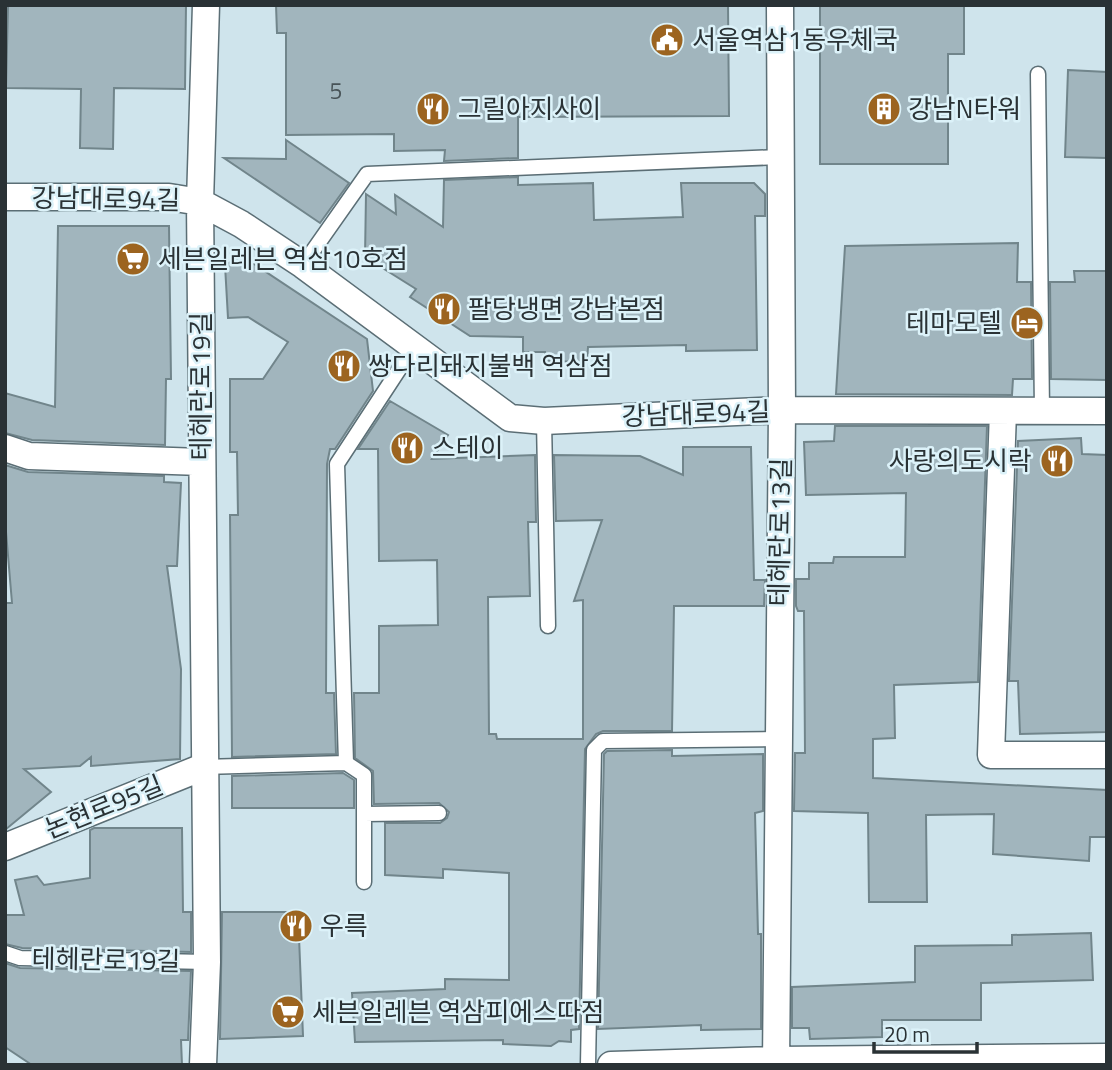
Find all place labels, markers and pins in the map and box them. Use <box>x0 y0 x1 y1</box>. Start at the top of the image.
place label: 서울역삼1동우체국 <box>692 20 898 59</box>
public building icon: 서울역삼1동우체국 <box>648 21 686 59</box>
place label: 그릴아지사이 <box>458 89 602 128</box>
place label: 강남N타워 <box>908 89 1021 128</box>
restaurant icon: 그릴아지사이 <box>414 90 452 128</box>
building icon: 강남N타워 <box>865 90 903 128</box>
place label: 세븐일레븐 역삼10호점 <box>158 239 408 278</box>
supermarket icon: 세븐일레븐 역삼10호점 <box>114 240 152 278</box>
place label: 팔당냉면 강남본점 <box>468 289 665 328</box>
restaurant icon: 팔당냉면 강남본점 <box>425 290 463 328</box>
place label: 테마모텔 <box>906 303 1002 342</box>
hotel icon: 테마모텔 <box>1008 304 1046 342</box>
place label: 쌍다리돼지불백 역삼점 <box>368 346 613 385</box>
restaurant icon: 쌍다리돼지불백 역삼점 <box>325 347 363 385</box>
place label: 스테이 <box>432 428 504 467</box>
restaurant icon: 스테이 <box>388 429 426 467</box>
place label: 사랑의도시락 <box>888 441 1032 480</box>
restaurant icon: 사랑의도시락 <box>1038 442 1076 480</box>
place label: 우륵 <box>320 906 368 945</box>
restaurant icon: 우륵 <box>277 907 315 945</box>
place label: 세븐일레븐 역삼피에스따점 <box>312 992 605 1031</box>
supermarket icon: 세븐일레븐 역삼피에스따점 <box>269 993 307 1031</box>

